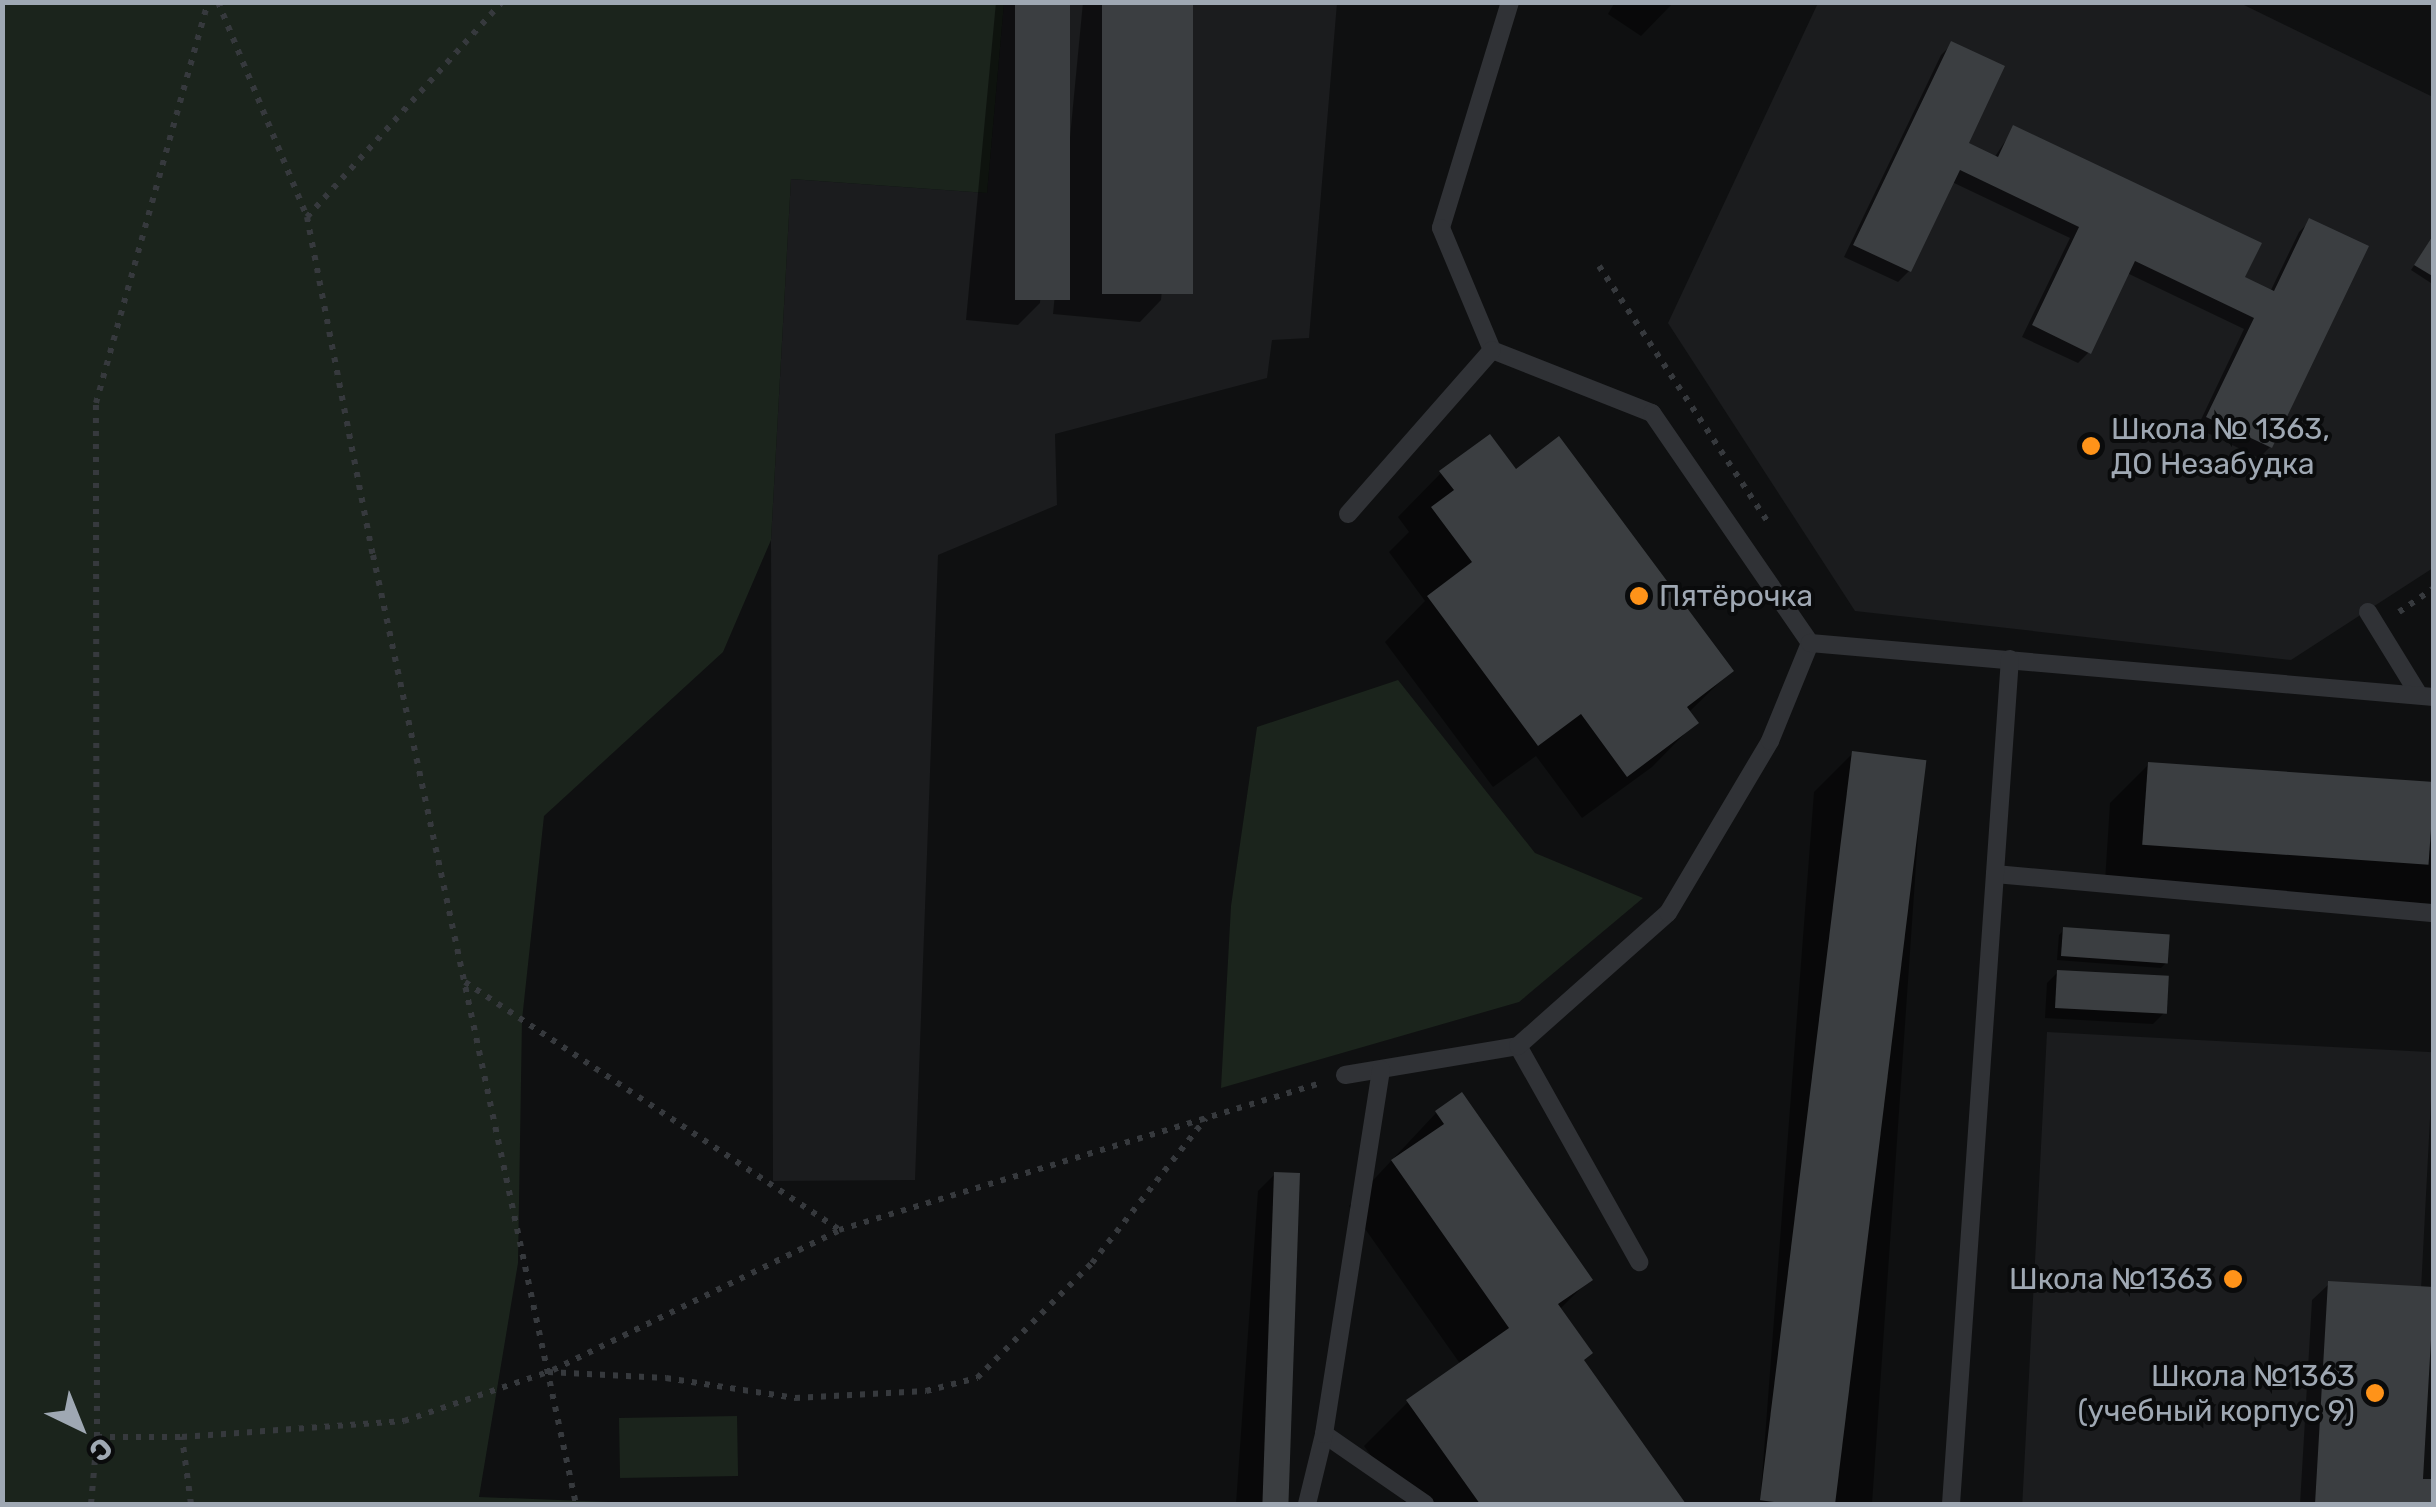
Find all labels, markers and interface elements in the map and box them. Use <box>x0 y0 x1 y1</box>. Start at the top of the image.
place label: Школа № 1363, ДО Незабудка <box>2111 411 2330 482</box>
marker: Школа № 1363, ДО Незабудка <box>2080 435 2102 457</box>
place label: Пятёрочка <box>1659 578 1813 614</box>
marker: Пятёрочка <box>1628 585 1650 607</box>
place label: Школа №1363 <box>2009 1261 2213 1297</box>
marker: Школа №1363 <box>2222 1268 2244 1290</box>
place label: Школа №1363 (учебный корпус 9) <box>2077 1358 2355 1428</box>
north arrow <box>30 1377 130 1477</box>
marker: Школа №1363 (учебный корпус 9) <box>2364 1382 2386 1404</box>
text: С <box>82 1431 119 1468</box>

